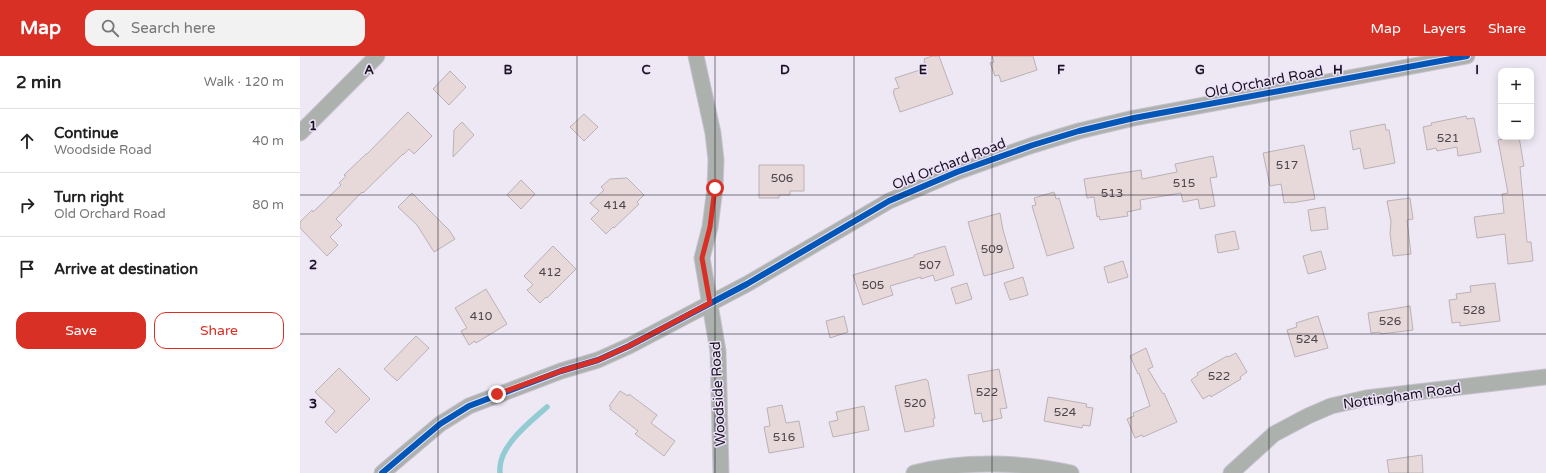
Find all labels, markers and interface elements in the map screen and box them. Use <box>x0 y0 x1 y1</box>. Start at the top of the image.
search box <box>85 10 365 46</box>
text: Map <box>20 17 61 39</box>
icon: search <box>99 17 121 39</box>
text: Search here <box>131 19 215 37</box>
text: Map <box>1371 20 1401 37</box>
text: Layers <box>1423 20 1466 37</box>
text: Share <box>1488 20 1526 37</box>
text: A <box>364 62 374 78</box>
text: B <box>503 62 513 78</box>
text: C <box>641 62 651 78</box>
text: D <box>780 62 790 78</box>
text: E <box>919 62 927 78</box>
text: F <box>1057 62 1065 78</box>
text: G <box>1195 62 1205 78</box>
street label: Old Orchard Road <box>1203 62 1325 102</box>
text: H <box>1333 62 1343 78</box>
text: I <box>1475 62 1479 78</box>
map controls <box>1498 68 1534 140</box>
button: + <box>1498 68 1534 104</box>
text: 2 min <box>16 72 61 93</box>
text: Walk · 120 m <box>204 74 284 90</box>
button: − <box>1498 104 1534 140</box>
text: 1 <box>309 118 317 134</box>
text: Continue <box>54 124 118 142</box>
icon: ahead <box>16 130 38 152</box>
house number: 521 <box>1437 131 1459 145</box>
text: 40 m <box>252 133 284 149</box>
street label: Old Orchard Road <box>890 135 1008 193</box>
text: Woodside Road <box>54 142 152 158</box>
house number: 517 <box>1276 158 1298 172</box>
house number: 506 <box>771 171 793 185</box>
house number: 515 <box>1173 176 1195 190</box>
route start <box>706 179 724 197</box>
house number: 513 <box>1101 186 1123 200</box>
text: Turn right <box>54 188 124 206</box>
icon: right <box>16 194 38 216</box>
text: 80 m <box>252 197 284 213</box>
house number: 414 <box>604 198 627 212</box>
text: Old Orchard Road <box>54 206 166 222</box>
house number: 509 <box>981 242 1003 256</box>
text: 2 <box>309 257 317 273</box>
icon: arrive <box>16 258 38 280</box>
house number: 507 <box>919 258 941 272</box>
text: Arrive at destination <box>54 260 198 278</box>
house number: 412 <box>539 265 561 279</box>
house number: 505 <box>862 278 884 292</box>
house number: 528 <box>1463 303 1485 317</box>
house number: 410 <box>470 309 493 323</box>
button: Save <box>16 312 146 349</box>
button: Share <box>154 312 284 349</box>
house number: 526 <box>1379 314 1401 328</box>
house number: 524 <box>1296 332 1319 346</box>
street label: Woodside Road <box>707 341 729 447</box>
house number: 522 <box>1208 369 1230 383</box>
street label: Nottingham Road <box>1342 379 1462 413</box>
route end <box>488 385 506 403</box>
house number: 522 <box>976 385 998 399</box>
text: 3 <box>309 396 317 412</box>
house number: 520 <box>904 396 927 410</box>
house number: 524 <box>1054 405 1077 419</box>
house number: 516 <box>773 430 795 444</box>

